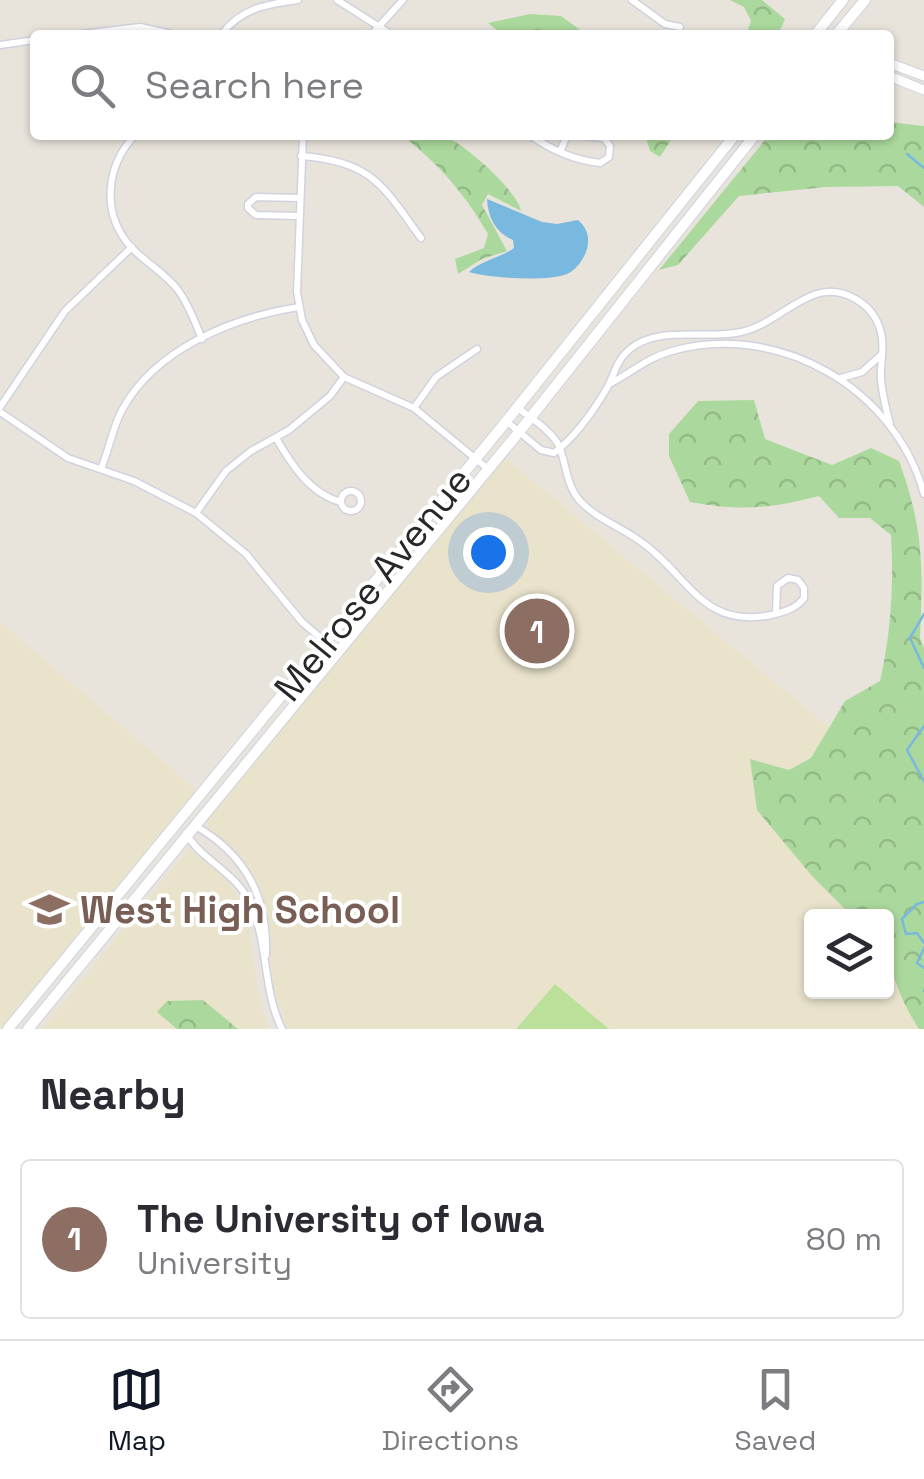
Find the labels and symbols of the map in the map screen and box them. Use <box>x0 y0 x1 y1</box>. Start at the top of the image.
street label: Melrose Avenue <box>264 457 482 711</box>
your location <box>463 527 514 578</box>
pin: 1 <box>504 594 570 668</box>
place label: West High School <box>80 886 400 934</box>
school or university icon: West High School <box>29 889 71 931</box>

